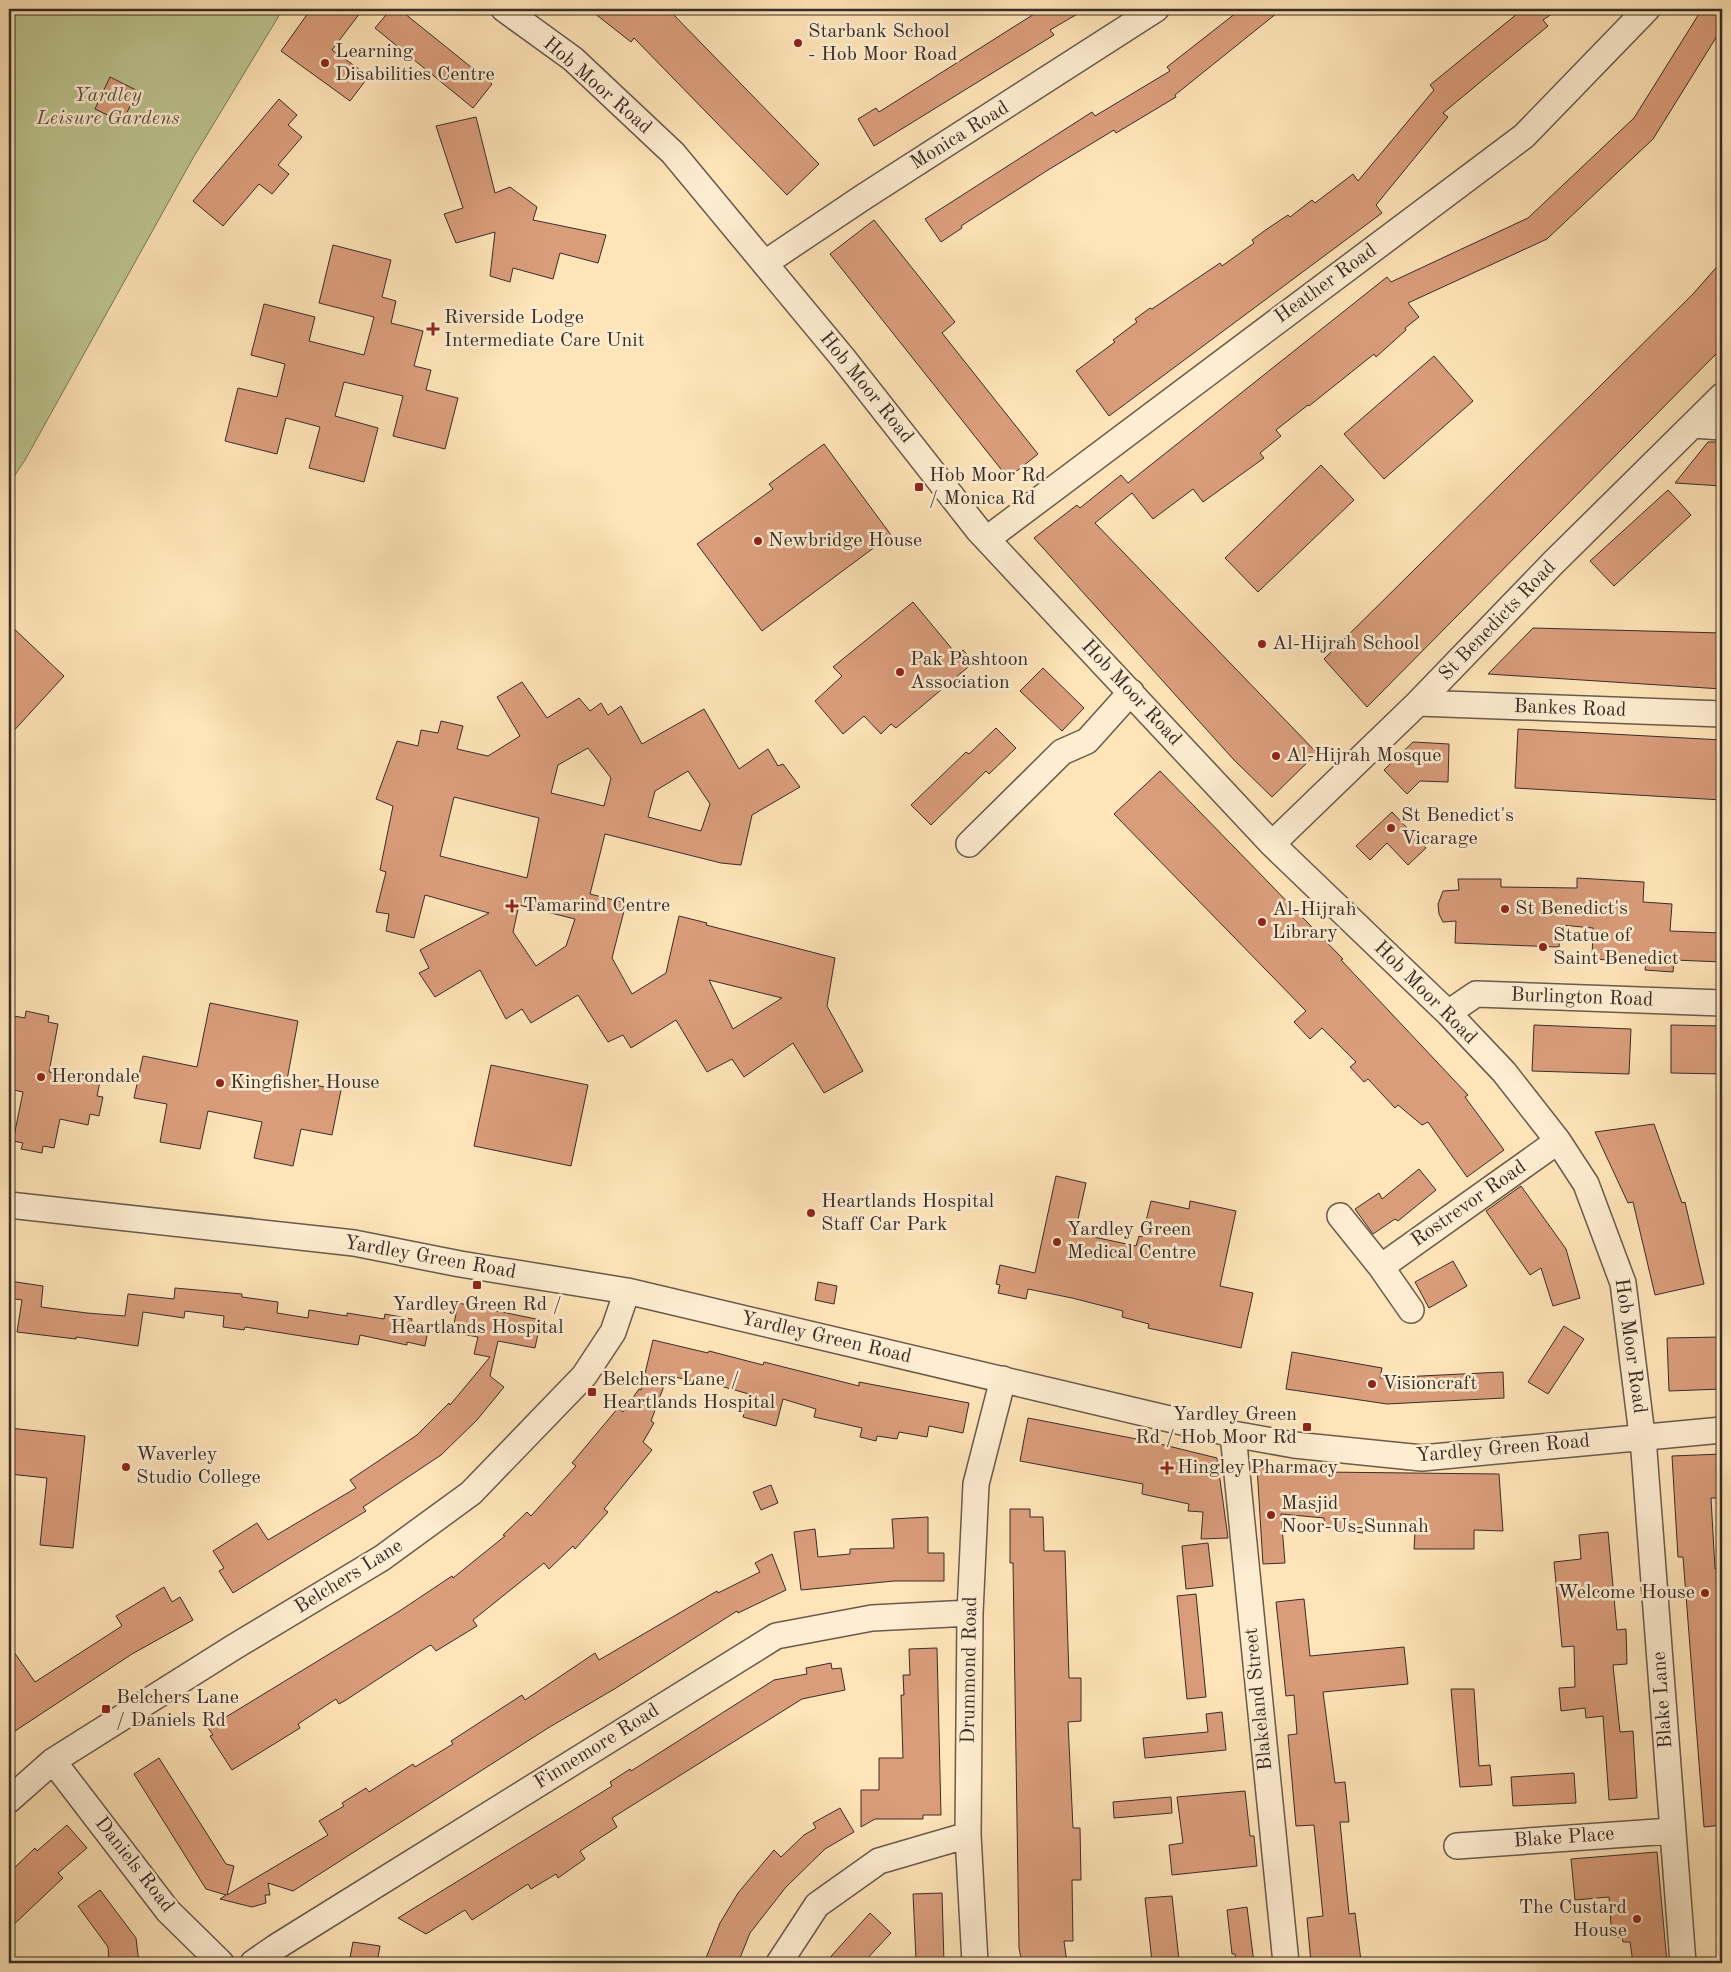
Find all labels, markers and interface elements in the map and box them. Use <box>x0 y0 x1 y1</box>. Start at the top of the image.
place label: Starbank School - Hob Moor Road <box>808 22 957 65</box>
street label: Hob Moor Road <box>539 34 655 138</box>
marker: Starbank School - Hob Moor Road <box>792 37 804 49</box>
place label: Learning Disabilities Centre <box>335 42 495 85</box>
marker: Learning Disabilities Centre <box>319 57 331 69</box>
park label: Yardley Leisure Gardens <box>35 86 180 129</box>
street label: Monica Road <box>907 98 1013 174</box>
street label: Heather Road <box>1271 241 1381 327</box>
place label: Riverside Lodge Intermediate Care Unit <box>444 308 645 351</box>
marker: Riverside Lodge Intermediate Care Unit <box>426 322 440 336</box>
street label: Hob Moor Road <box>815 329 917 447</box>
place label: Hob Moor Rd / Monica Rd <box>929 466 1046 509</box>
marker: Hob Moor Rd / Monica Rd <box>913 481 925 493</box>
place label: Newbridge House <box>768 531 922 551</box>
marker: Newbridge House <box>752 535 764 547</box>
street label: St Benedicts Road <box>1436 557 1560 685</box>
place label: Al-Hijrah School <box>1272 634 1419 654</box>
street label: Hob Moor Road <box>1077 636 1185 750</box>
marker: Al-Hijrah School <box>1256 638 1268 650</box>
place label: Pak Pashtoon Association <box>910 650 1029 693</box>
marker: Pak Pashtoon Association <box>894 666 906 678</box>
street label: Bankes Road <box>1513 697 1627 721</box>
place label: Al-Hijrah Mosque <box>1286 746 1441 766</box>
marker: Al-Hijrah Mosque <box>1270 750 1282 762</box>
place label: St Benedict's Vicarage <box>1401 806 1514 849</box>
marker: St Benedict's Vicarage <box>1385 822 1397 834</box>
place label: Tamarind Centre <box>523 896 670 916</box>
marker: Tamarind Centre <box>505 899 519 913</box>
place label: St Benedict's <box>1515 899 1628 919</box>
place label: Al-Hijrah Library <box>1272 900 1357 943</box>
marker: St Benedict's <box>1499 903 1511 915</box>
marker: Al-Hijrah Library <box>1256 916 1268 928</box>
place label: Statue of Saint Benedict <box>1553 926 1679 969</box>
street label: Hob Moor Road <box>1370 938 1480 1048</box>
marker: Statue of Saint Benedict <box>1537 941 1549 953</box>
street label: Burlington Road <box>1510 986 1654 1010</box>
place label: Herondale <box>51 1067 140 1087</box>
marker: Herondale <box>35 1071 47 1083</box>
place label: Kingfisher House <box>230 1073 380 1093</box>
marker: Kingfisher House <box>214 1077 226 1089</box>
street label: Rostrevor Road <box>1408 1157 1530 1251</box>
place label: Heartlands Hospital Staff Car Park <box>821 1192 994 1235</box>
marker: Heartlands Hospital Staff Car Park <box>805 1207 817 1219</box>
place label: Yardley Green Medical Centre <box>1067 1220 1196 1263</box>
street label: Yardley Green Road <box>342 1233 518 1283</box>
marker: Yardley Green Medical Centre <box>1051 1236 1063 1248</box>
street label: Hob Moor Road <box>1611 1277 1649 1415</box>
marker: Yardley Green Rd / Heartlands Hospital <box>471 1279 483 1291</box>
place label: Yardley Green Rd / Heartlands Hospital <box>390 1295 564 1338</box>
street label: Yardley Green Road <box>739 1309 913 1367</box>
place label: Belchers Lane / Heartlands Hospital <box>602 1370 775 1413</box>
place label: Visioncraft <box>1382 1374 1477 1394</box>
marker: Visioncraft <box>1366 1378 1378 1390</box>
marker: Belchers Lane / Heartlands Hospital <box>586 1386 598 1398</box>
place label: Yardley Green Rd / Hob Moor Rd <box>1135 1405 1297 1448</box>
marker: Yardley Green Rd / Hob Moor Rd <box>1301 1421 1313 1433</box>
street label: Yardley Green Road <box>1415 1431 1591 1467</box>
place label: Waverley Studio College <box>136 1445 261 1488</box>
place label: Hingley Pharmacy <box>1177 1458 1339 1478</box>
marker: Waverley Studio College <box>120 1461 132 1473</box>
marker: Hingley Pharmacy <box>1161 1462 1173 1474</box>
place label: Masjid Noor-Us-Sunnah <box>1281 1494 1429 1537</box>
marker: Masjid Noor-Us-Sunnah <box>1265 1509 1277 1521</box>
street label: Belchers Lane <box>292 1536 406 1618</box>
place label: Welcome House <box>1557 1583 1695 1603</box>
marker: Welcome House <box>1699 1587 1711 1599</box>
street label: Drummond Road <box>959 1596 981 1744</box>
street label: Blakeland Street <box>1242 1626 1276 1772</box>
street label: Blake Lane <box>1650 1651 1676 1749</box>
place label: Belchers Lane / Daniels Rd <box>116 1688 239 1731</box>
street label: Finnemore Road <box>531 1701 663 1793</box>
marker: Belchers Lane / Daniels Rd <box>100 1703 112 1715</box>
street label: Daniels Road <box>91 1813 177 1917</box>
street label: Blake Place <box>1513 1824 1615 1852</box>
place label: The Custard House <box>1519 1898 1627 1941</box>
marker: The Custard House <box>1631 1913 1643 1925</box>

